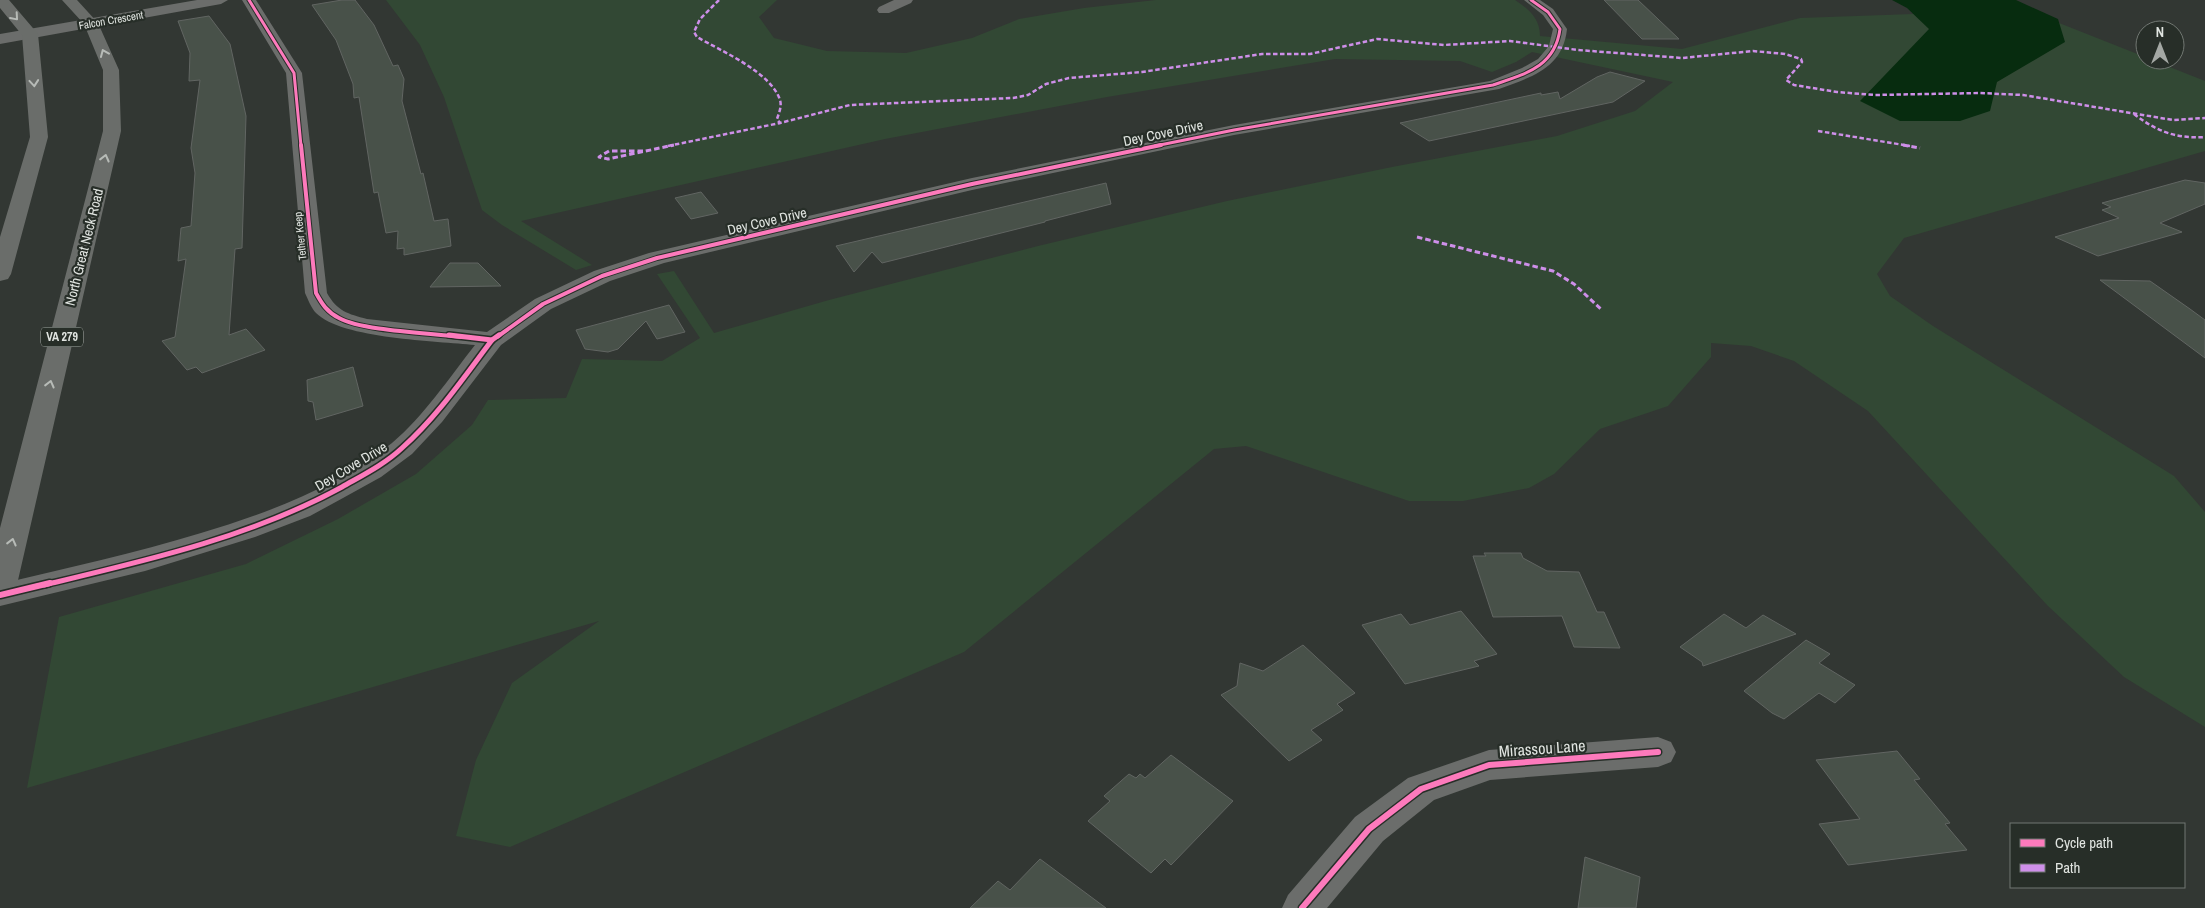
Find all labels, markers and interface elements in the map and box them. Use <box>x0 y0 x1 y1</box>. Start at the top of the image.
street label: Falcon Crescent <box>78 7 145 33</box>
one-way arrow <box>10 11 18 20</box>
north arrow <box>2135 20 2185 70</box>
text: N <box>2156 23 2164 41</box>
one-way arrow <box>99 49 110 58</box>
one-way arrow <box>28 79 39 87</box>
street label: Dey Cove Drive <box>1121 116 1205 150</box>
one-way arrow <box>99 154 110 163</box>
street label: North Great Neck Road <box>61 187 107 307</box>
street label: Dey Cove Drive <box>725 203 809 239</box>
street label: Tether Keep <box>290 211 310 261</box>
road number: VA 279 <box>41 328 83 347</box>
one-way arrow <box>44 380 55 389</box>
street label: Dey Cove Drive <box>312 437 390 495</box>
one-way arrow <box>6 539 16 547</box>
street label: Mirassou Lane <box>1498 734 1586 762</box>
legend <box>2010 823 2185 888</box>
text: Cycle path <box>2055 832 2113 853</box>
text: Path <box>2055 857 2080 878</box>

